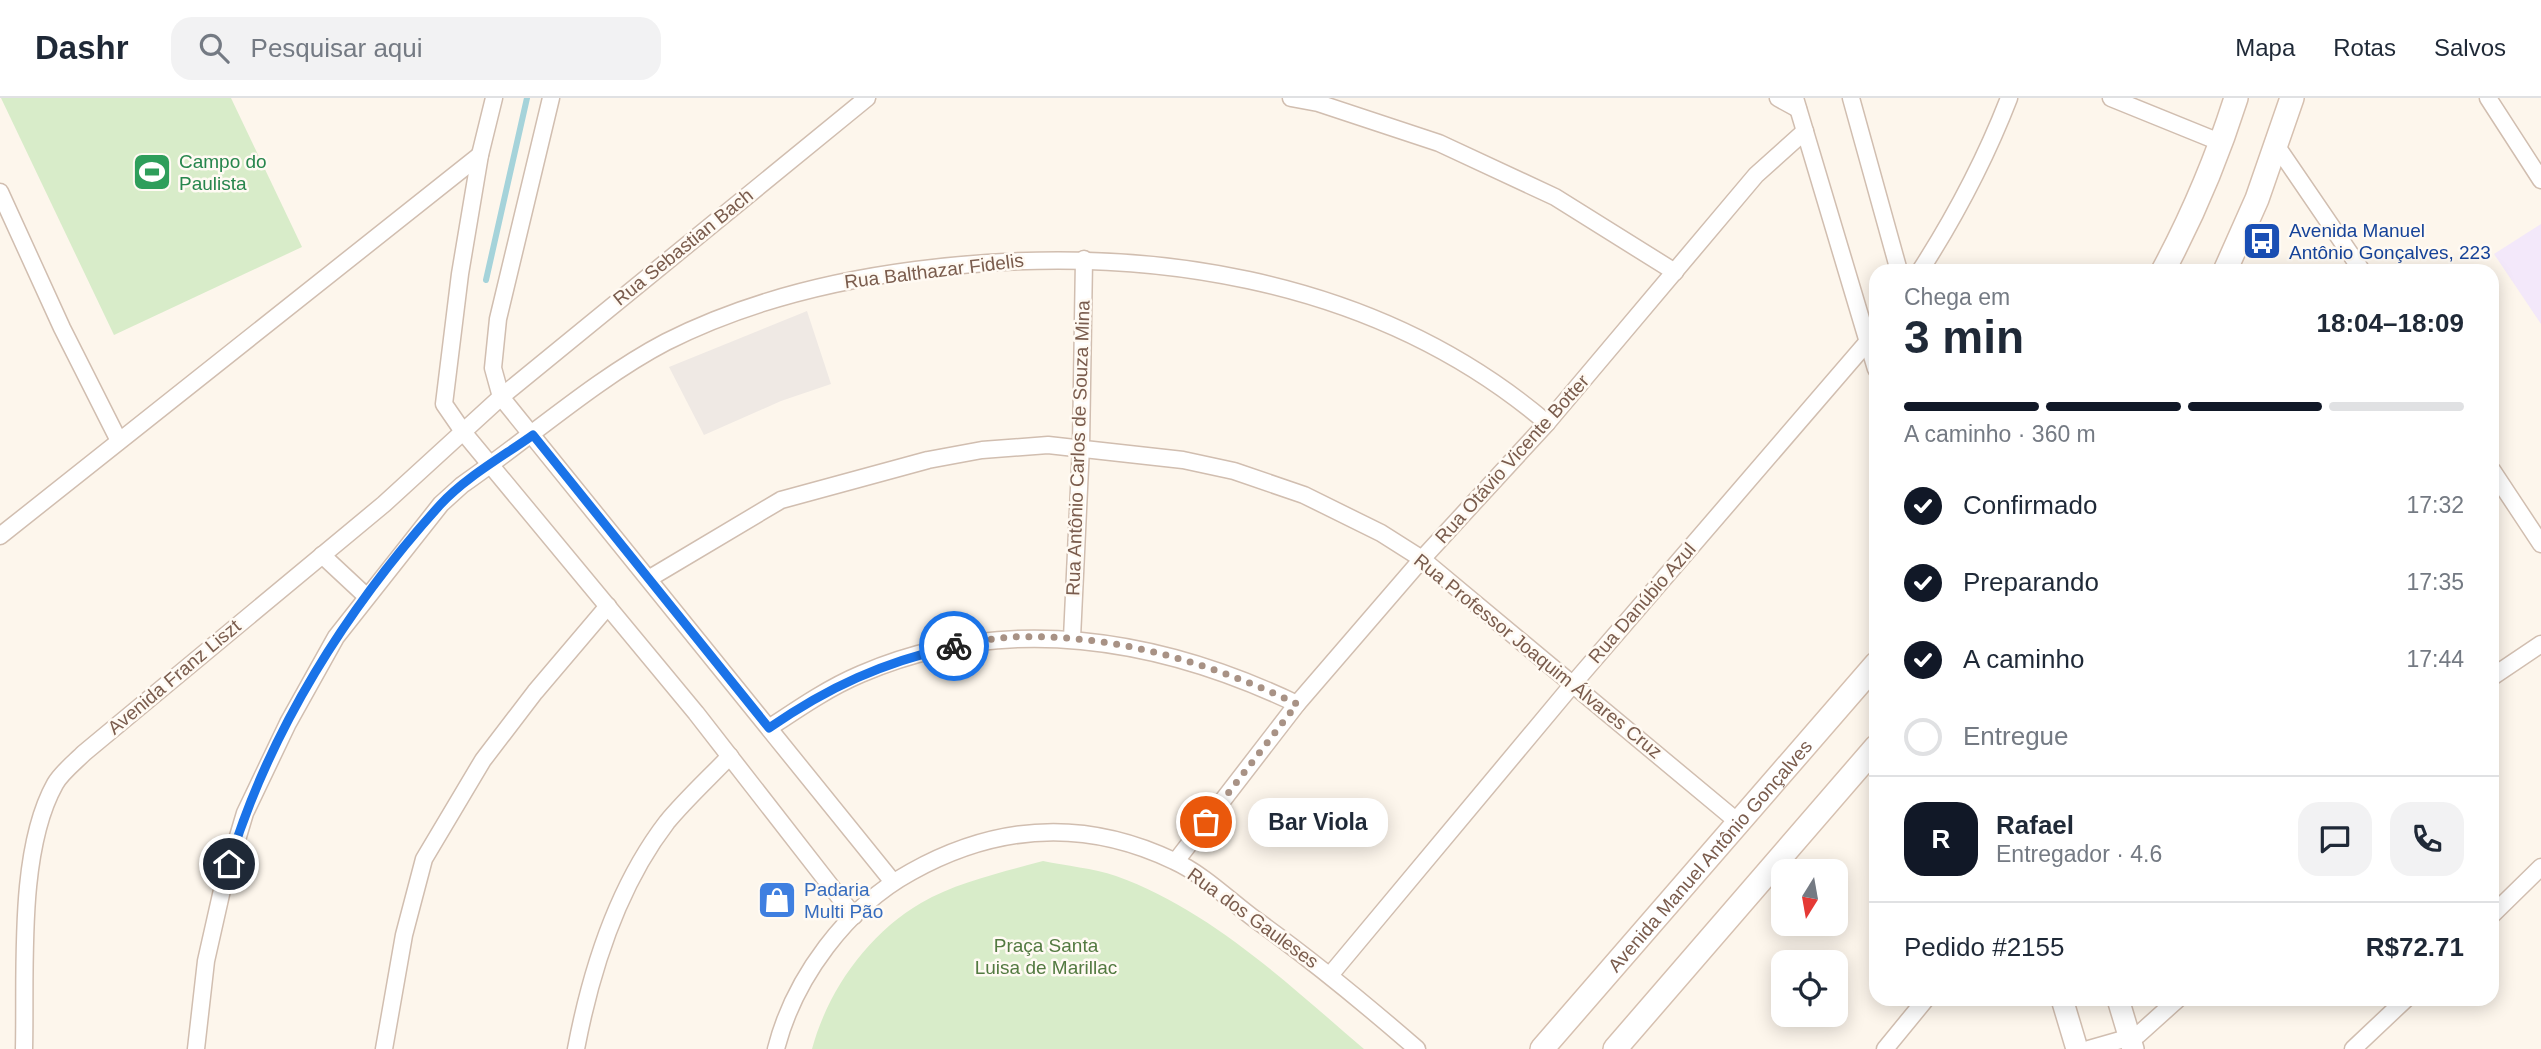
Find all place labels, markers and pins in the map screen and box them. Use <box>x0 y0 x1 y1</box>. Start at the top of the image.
sports icon: Campo do Paulista <box>131 151 173 193</box>
place label: Campo do Paulista <box>179 151 267 194</box>
bus stop icon: Avenida Manuel Antônio Gonçalves, 223 <box>2241 220 2283 262</box>
place label: Avenida Manuel Antônio Gonçalves, 223 <box>2289 220 2491 263</box>
pin <box>1176 792 1236 852</box>
callout: Bar Viola <box>1248 798 1388 846</box>
pin <box>199 834 259 894</box>
shop icon: Padaria Multi Pão <box>756 879 798 921</box>
place label: Padaria Multi Pão <box>804 879 883 922</box>

